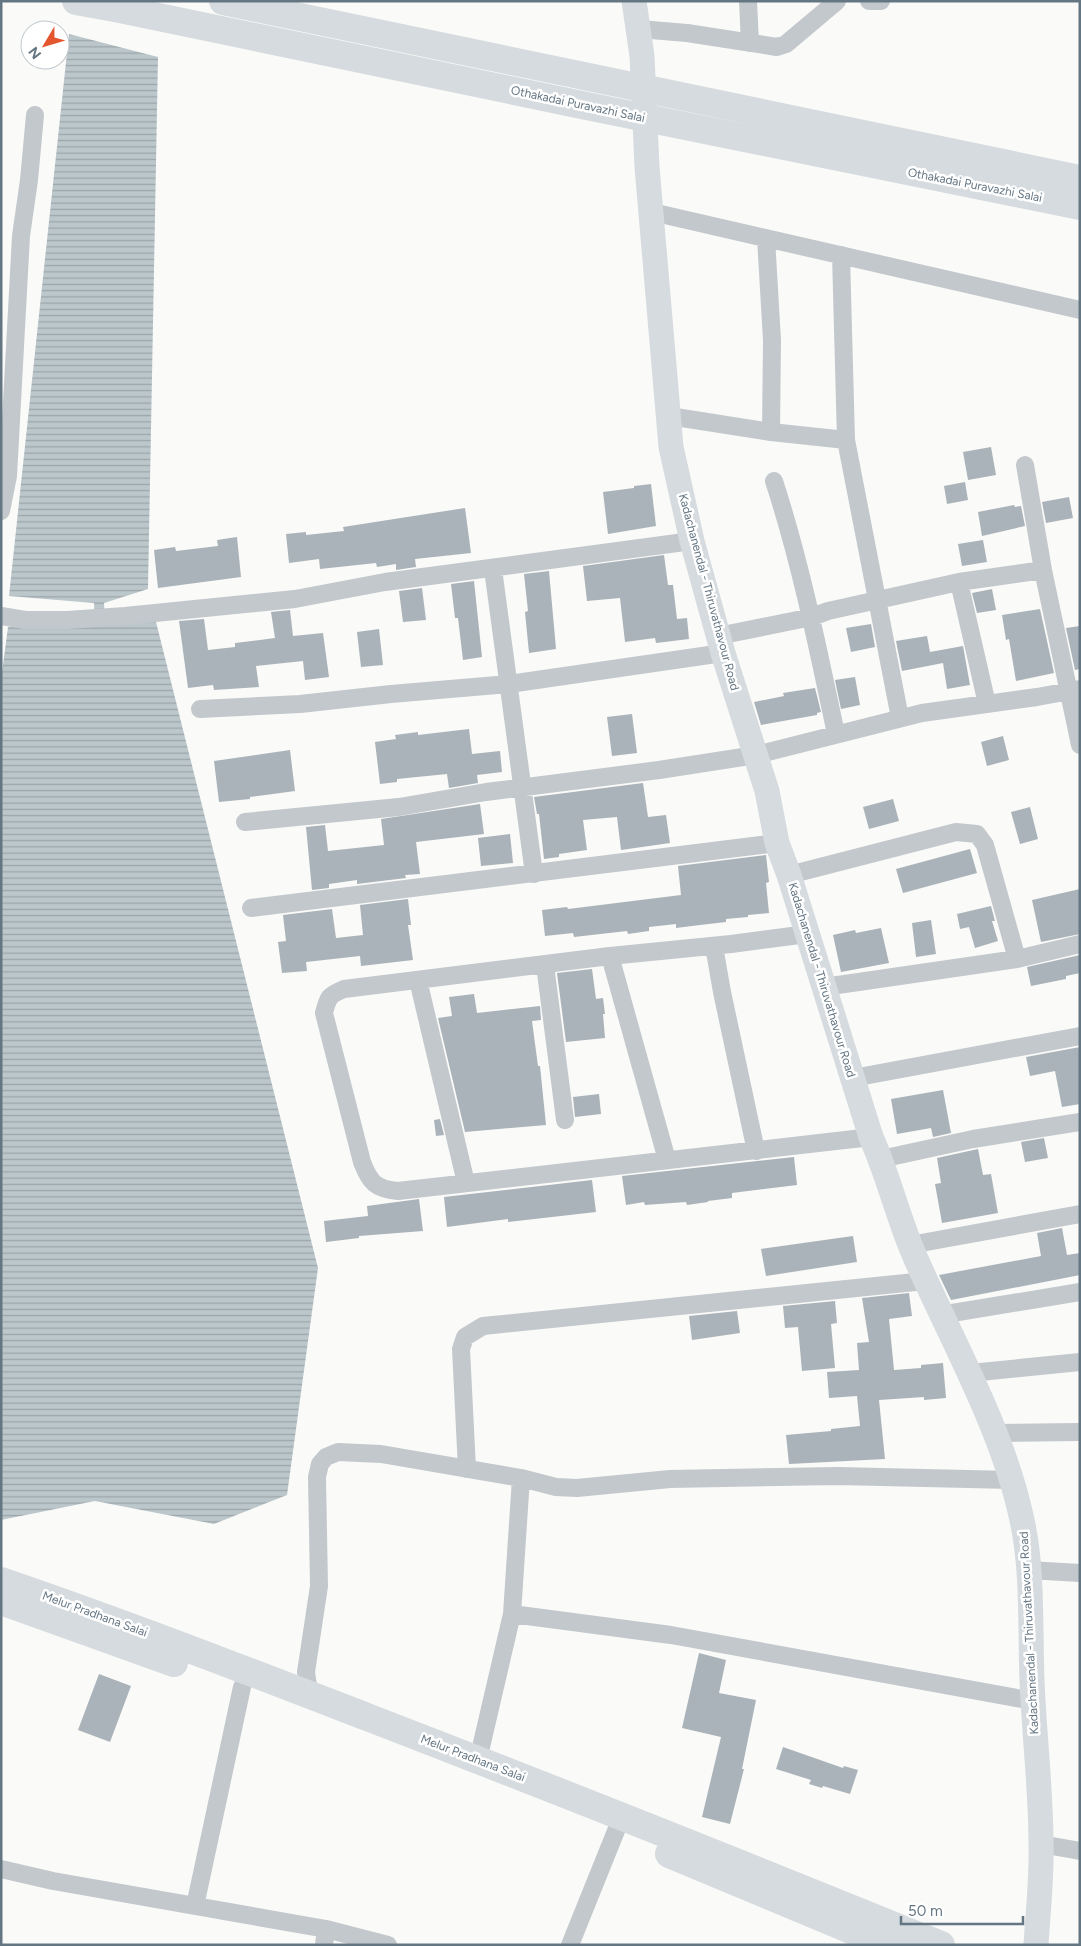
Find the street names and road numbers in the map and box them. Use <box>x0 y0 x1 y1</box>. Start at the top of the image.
street label: Othakadai Puravazhi Salai <box>510 83 646 125</box>
street label: Othakadai Puravazhi Salai <box>907 165 1043 205</box>
street label: Kadachanendal - Thiruvathavour Road <box>676 492 742 692</box>
street label: Kadachanendal - Thiruvathavour Road <box>786 881 858 1079</box>
street label: Kadachanendal - Thiruvathavour Road <box>1017 1531 1041 1735</box>
street label: Melur Pradhana Salai <box>41 1588 149 1640</box>
street label: Melur Pradhana Salai <box>419 1732 527 1784</box>

